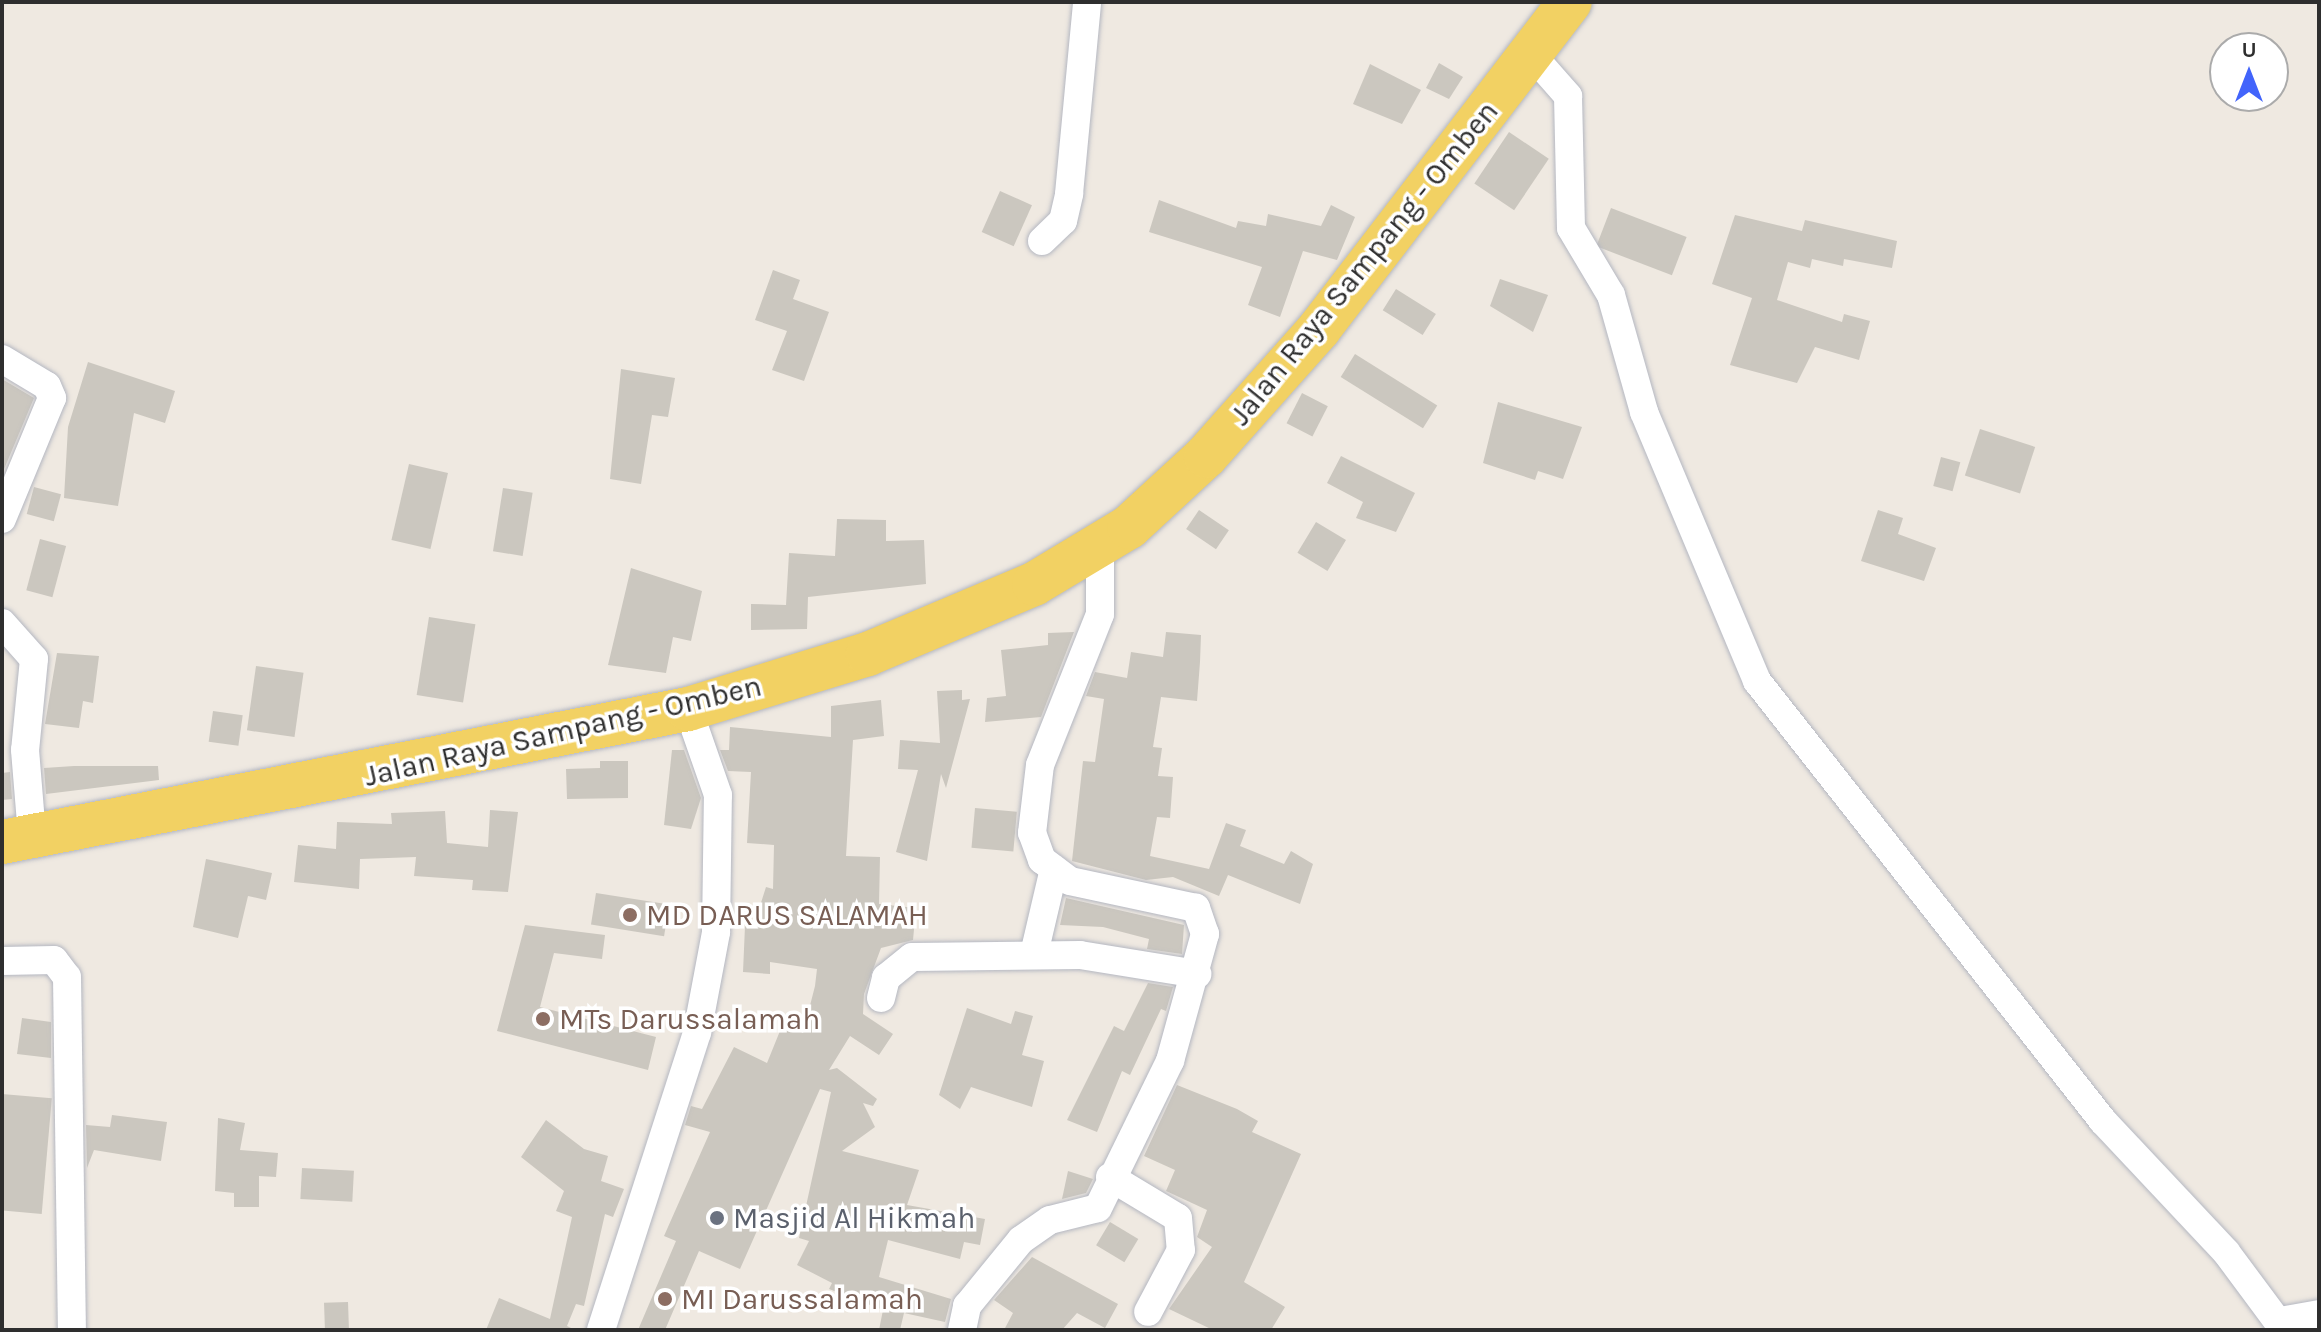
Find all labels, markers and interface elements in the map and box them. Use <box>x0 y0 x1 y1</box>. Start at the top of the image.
north arrow <box>2209 32 2289 112</box>
text: U <box>2241 37 2257 63</box>
street label: Jalan Raya Sampang - Omben <box>1222 94 1506 432</box>
street label: Jalan Raya Sampang - Omben <box>361 668 765 794</box>
place label: MD DARUS SALAMAH <box>646 897 928 933</box>
marker: MD DARUS SALAMAH <box>621 906 639 924</box>
place label: MTs Darussalamah <box>559 1001 820 1037</box>
marker: MTs Darussalamah <box>534 1010 552 1028</box>
place label: Masjid Al Hikmah <box>733 1200 975 1236</box>
marker: Masjid Al Hikmah <box>708 1209 726 1227</box>
place label: MI Darussalamah <box>681 1281 923 1317</box>
marker: MI Darussalamah <box>656 1290 674 1308</box>

